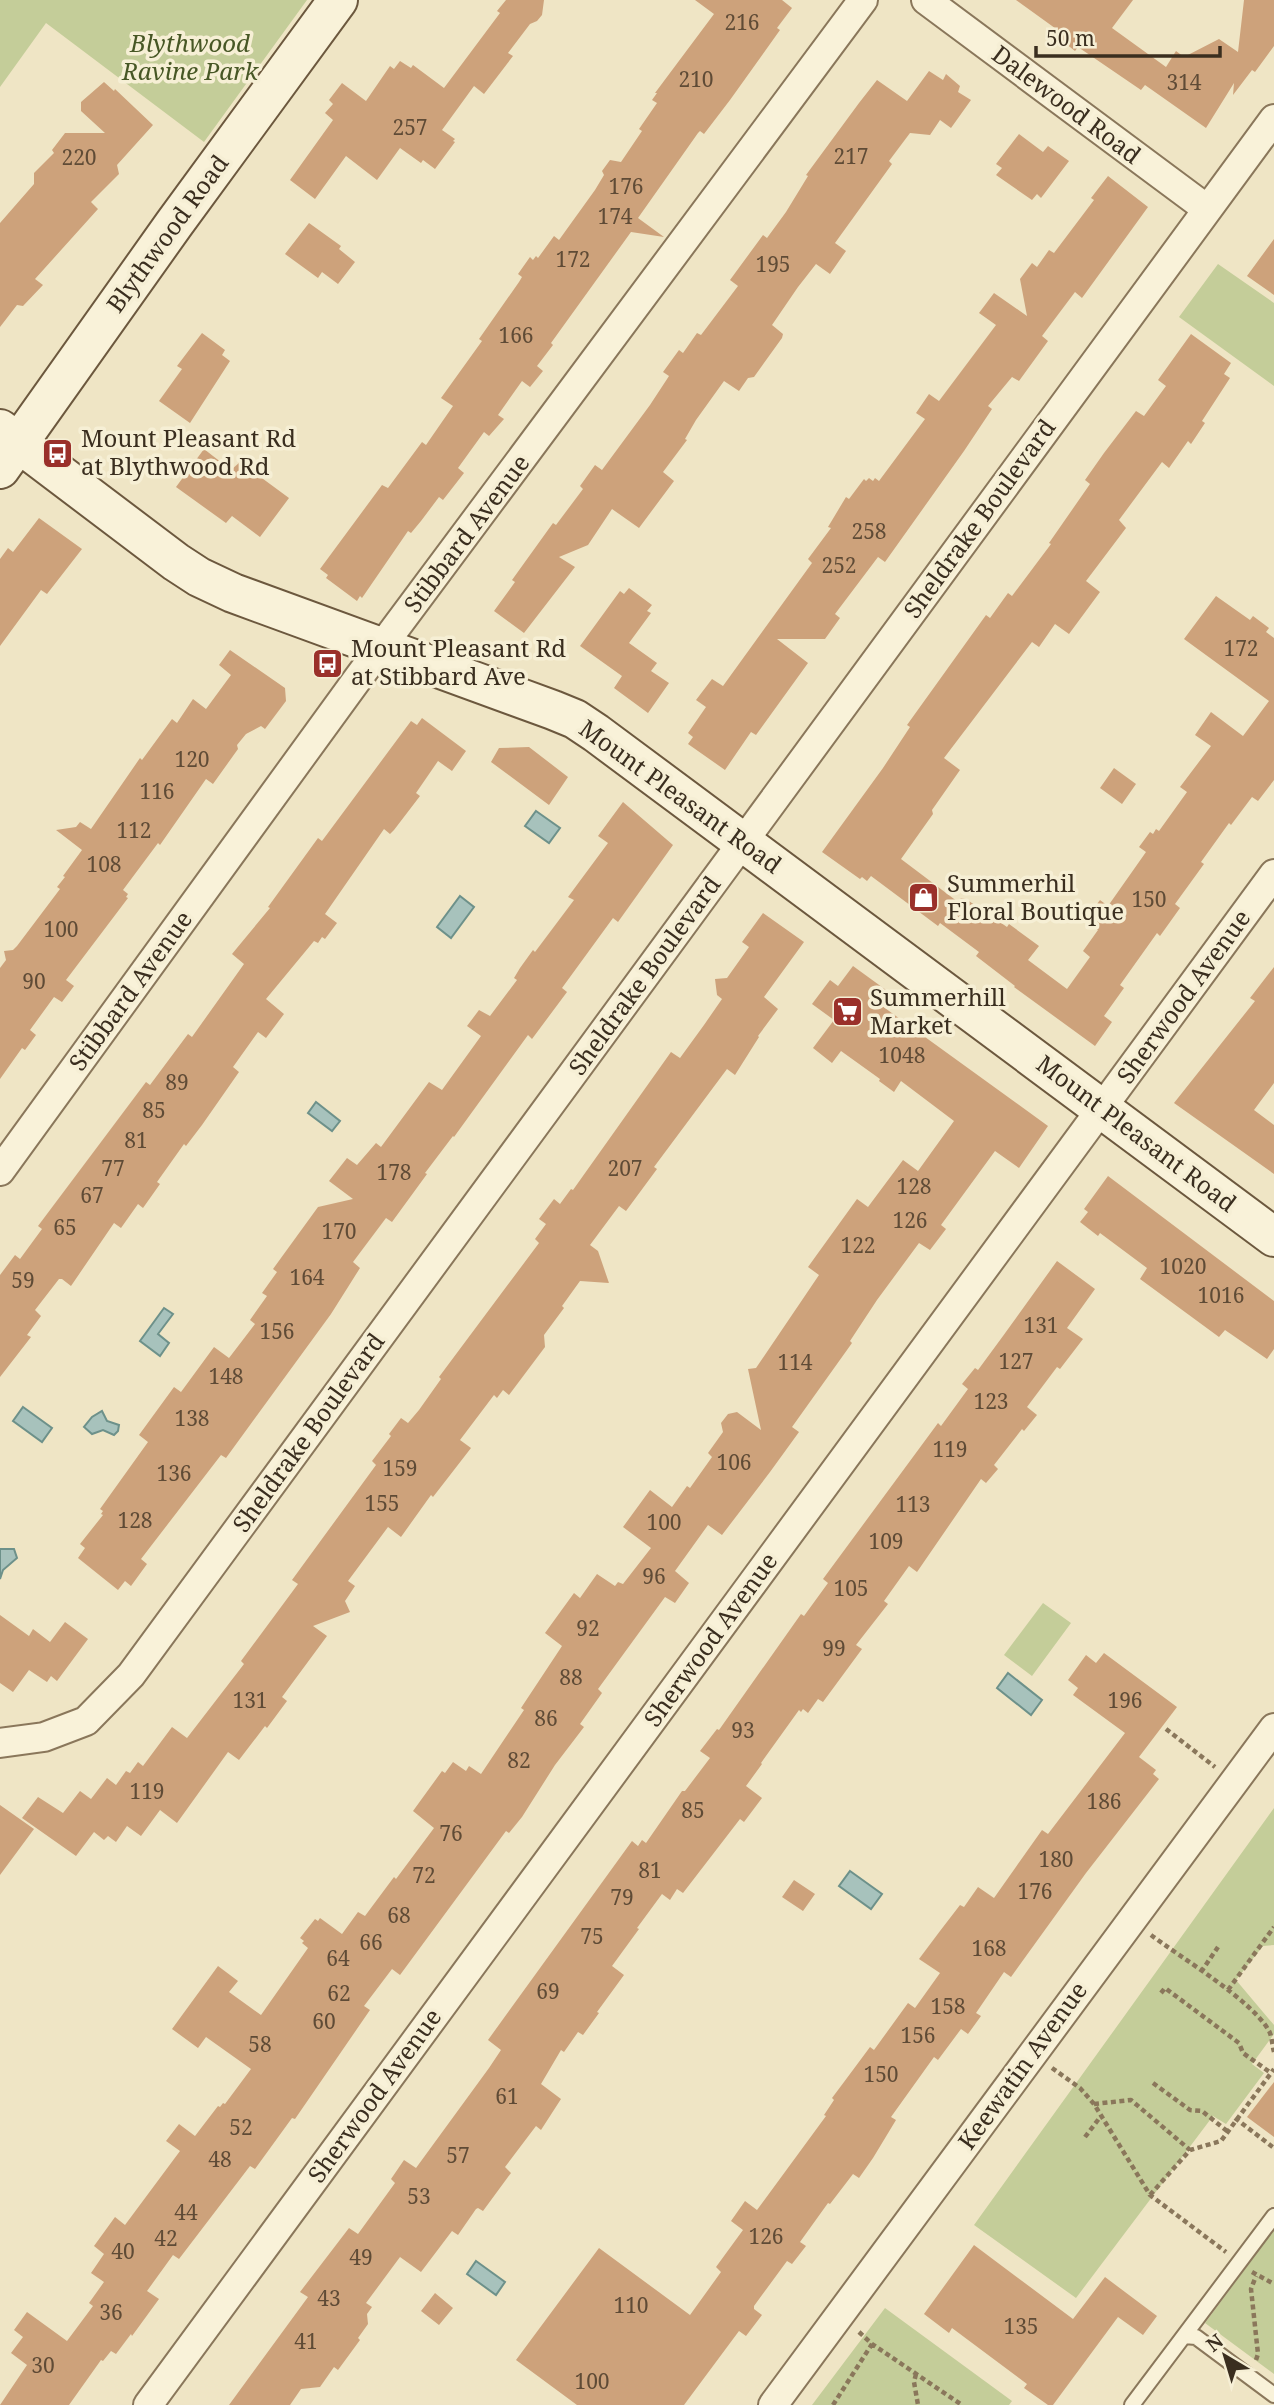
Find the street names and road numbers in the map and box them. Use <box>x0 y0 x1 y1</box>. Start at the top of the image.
street label: Dalewood Road <box>986 37 1148 171</box>
street label: Blythwood Road <box>98 147 235 319</box>
street label: Sheldrake Boulevard <box>895 412 1062 624</box>
street label: Stibbard Avenue <box>395 447 536 619</box>
street label: Mount Pleasant Road <box>573 711 789 881</box>
street label: Sheldrake Boulevard <box>560 869 727 1081</box>
street label: Sherwood Avenue <box>1108 902 1257 1090</box>
street label: Stibbard Avenue <box>61 903 199 1077</box>
street label: Mount Pleasant Road <box>1030 1047 1244 1219</box>
street label: Sheldrake Boulevard <box>224 1326 391 1538</box>
street label: Sherwood Avenue <box>635 1545 784 1733</box>
street label: Keewatin Avenue <box>950 1975 1094 2156</box>
street label: Sherwood Avenue <box>299 2001 448 2189</box>

